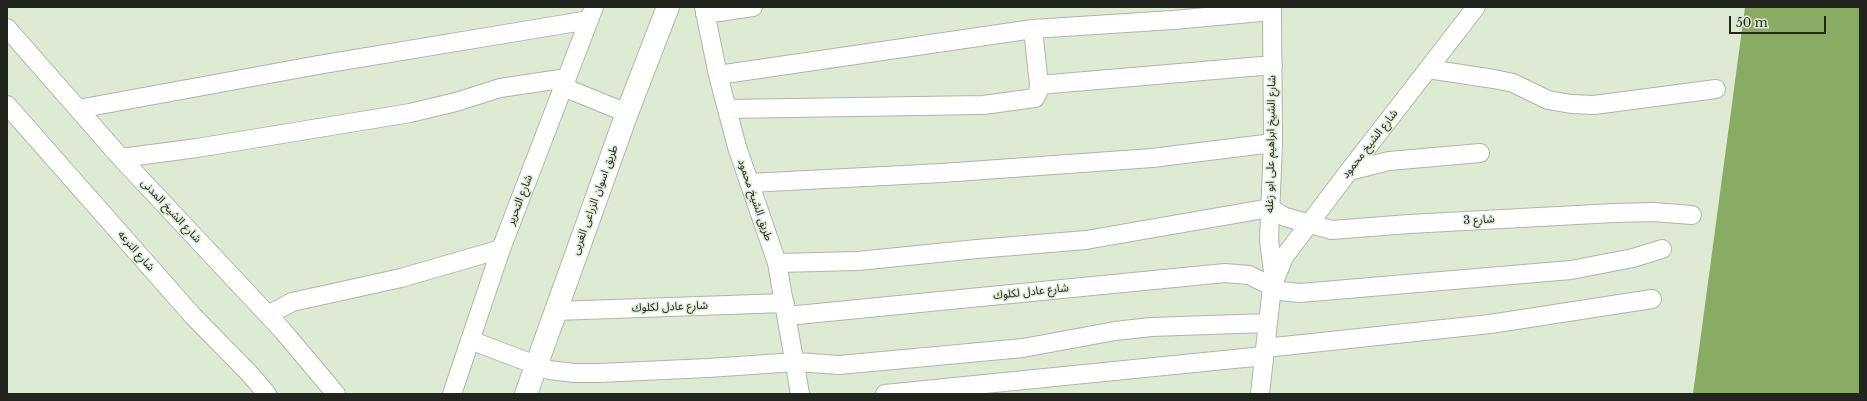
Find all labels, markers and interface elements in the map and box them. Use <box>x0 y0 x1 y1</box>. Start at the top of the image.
scale bar <box>1731 8 1828 34</box>
text: 50 m <box>1736 15 1768 30</box>
street label: شارع الشيخ ابراهيم على ابو زغله <box>1263 75 1279 213</box>
street label: شارع الشيخ محمود <box>1339 107 1401 181</box>
street label: طريق اسوان الزراعى الغربى <box>569 143 621 257</box>
street label: طريق الشيخ محمود <box>735 157 775 243</box>
street label: شارع التحرير <box>504 173 536 227</box>
street label: شارع الشيخ المدنى <box>138 176 204 246</box>
street label: شارع 3 <box>1463 213 1495 227</box>
street label: شارع الترعه <box>115 228 157 274</box>
street label: شارع عادل لكلوك <box>993 281 1069 303</box>
street label: شارع عادل لكلوك <box>632 299 708 315</box>

